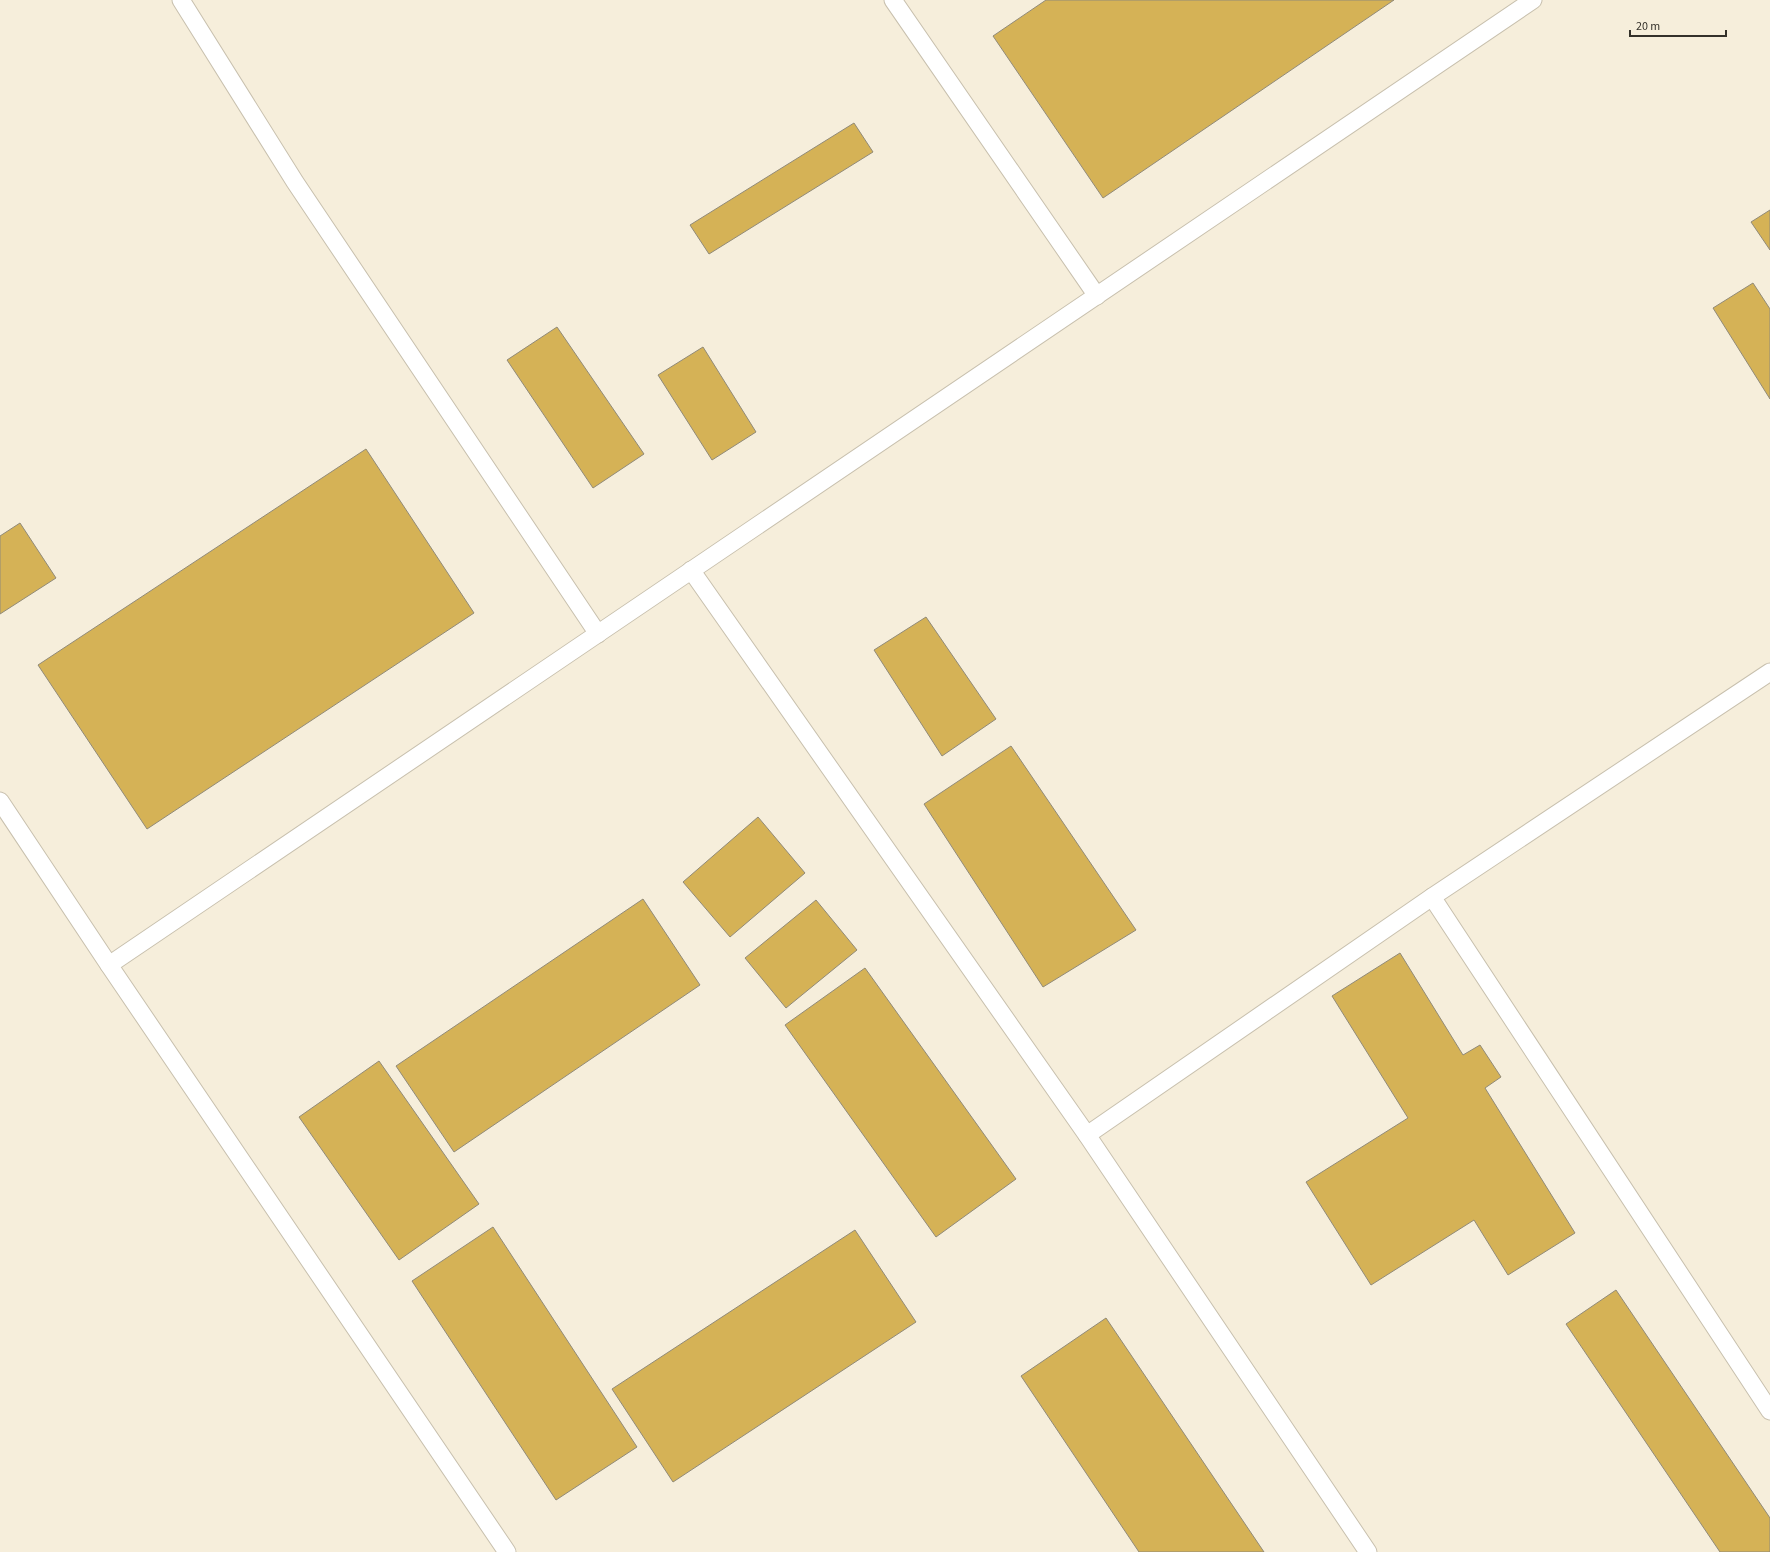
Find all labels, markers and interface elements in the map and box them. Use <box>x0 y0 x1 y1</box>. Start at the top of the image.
scale bar <box>1630 12 1726 38</box>
text: 20 m <box>1636 18 1660 35</box>

